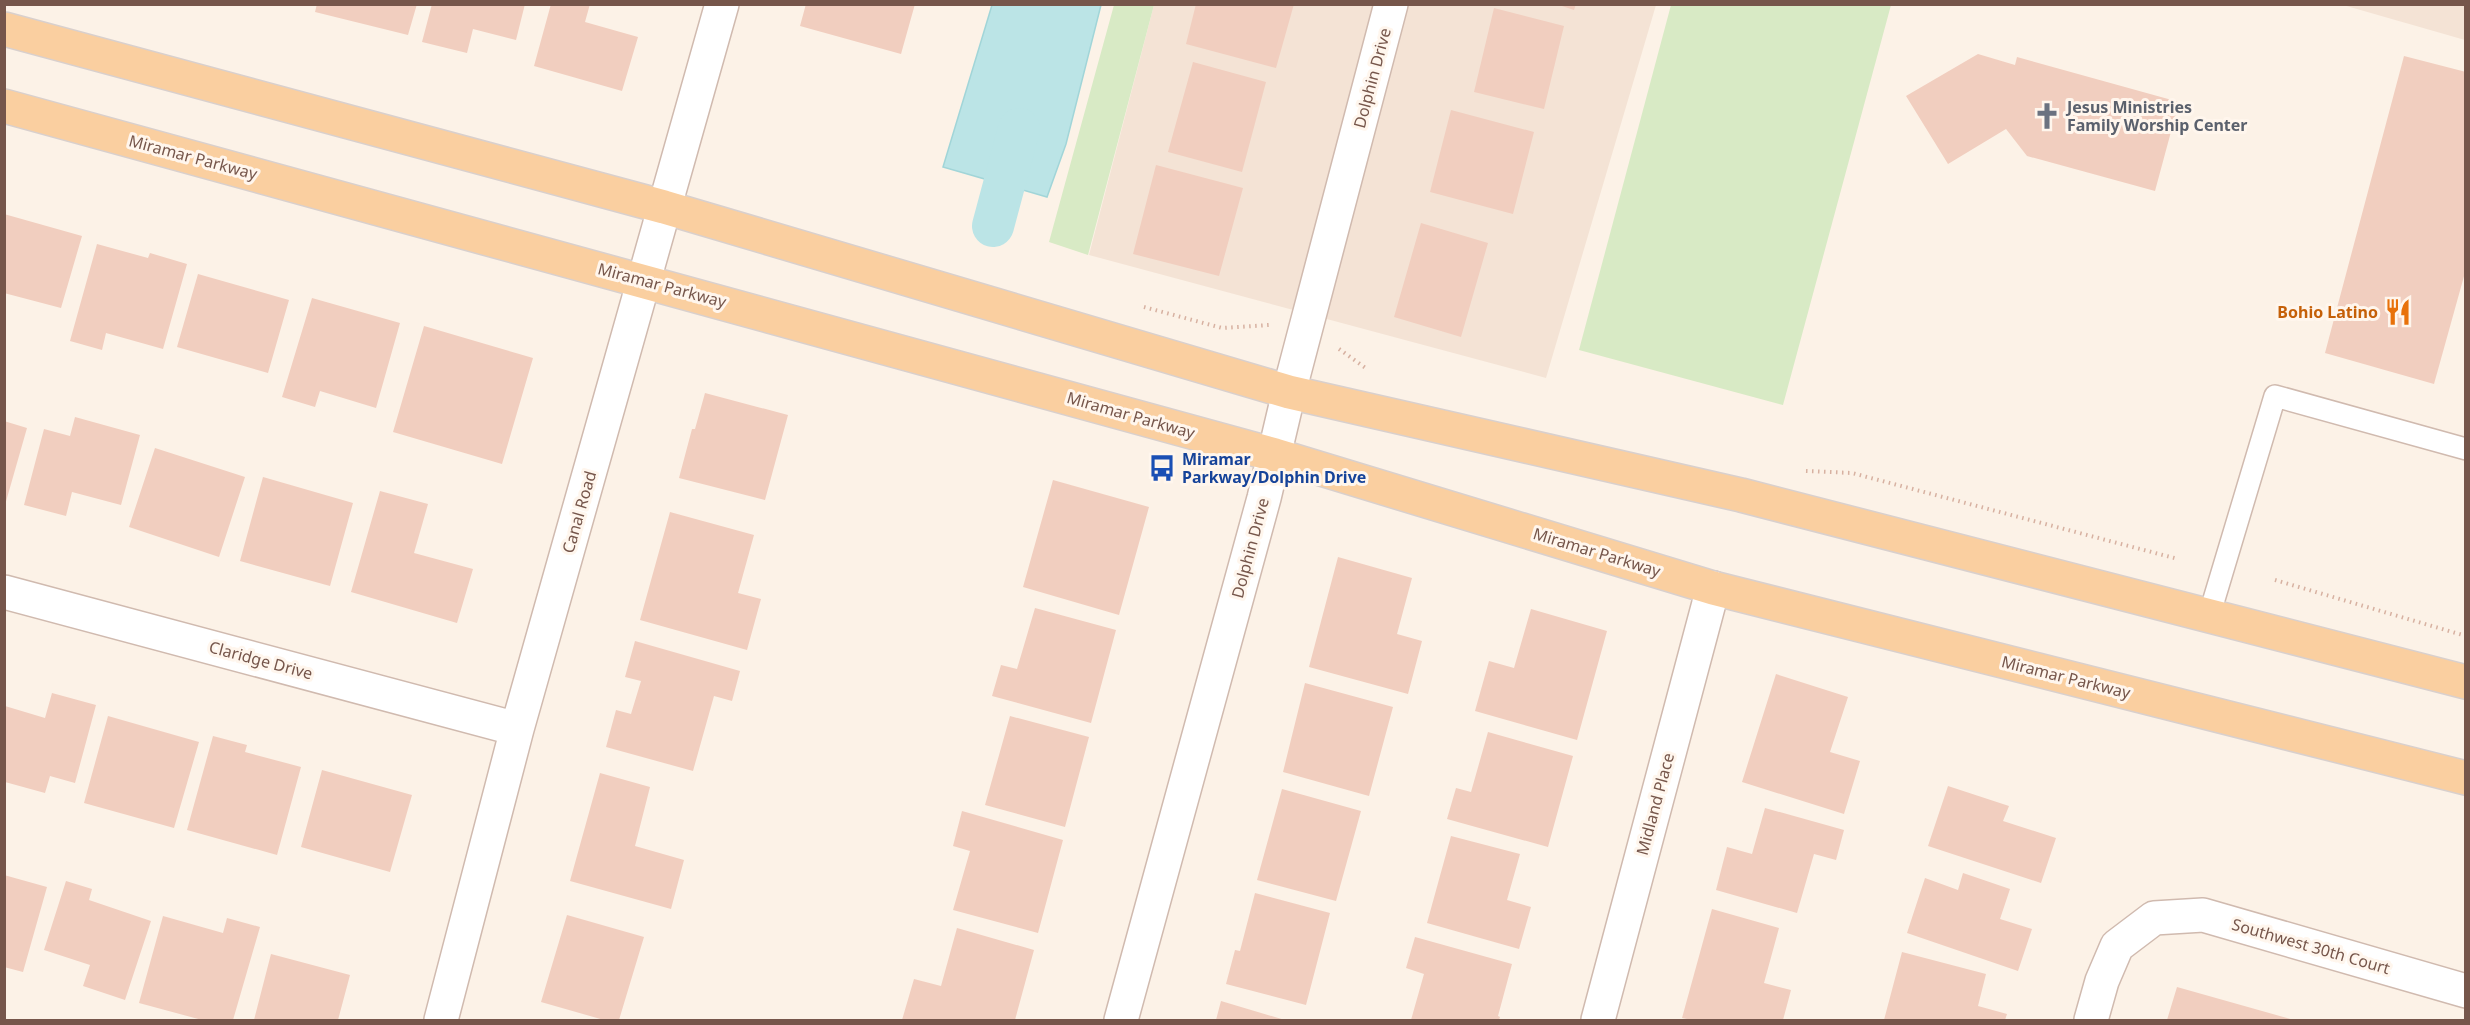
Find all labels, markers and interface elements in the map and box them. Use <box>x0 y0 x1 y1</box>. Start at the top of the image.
street label: Dolphin Drive <box>1348 25 1396 131</box>
place label: Jesus Ministries Family Worship Center <box>2065 96 2247 136</box>
church icon: Jesus Ministries Family Worship Center <box>2032 101 2062 131</box>
street label: Miramar Parkway <box>126 129 260 185</box>
street label: Miramar Parkway <box>595 257 729 313</box>
restaurant icon: Bohio Latino <box>2383 297 2413 327</box>
place label: Bohio Latino <box>2277 301 2378 323</box>
street label: Miramar Parkway <box>1064 386 1198 444</box>
place label: Miramar Parkway/Dolphin Drive <box>1182 448 1366 488</box>
bus stop icon: Miramar Parkway/Dolphin Drive <box>1147 453 1177 483</box>
street label: Canal Road <box>557 468 601 556</box>
street label: Dolphin Drive <box>1226 495 1274 601</box>
street label: Miramar Parkway <box>1531 522 1664 582</box>
street label: Claridge Drive <box>207 636 315 684</box>
street label: Miramar Parkway <box>1999 650 2134 704</box>
street label: Midland Place <box>1631 750 1679 858</box>
street label: Southwest 30th Court <box>2229 913 2393 979</box>

